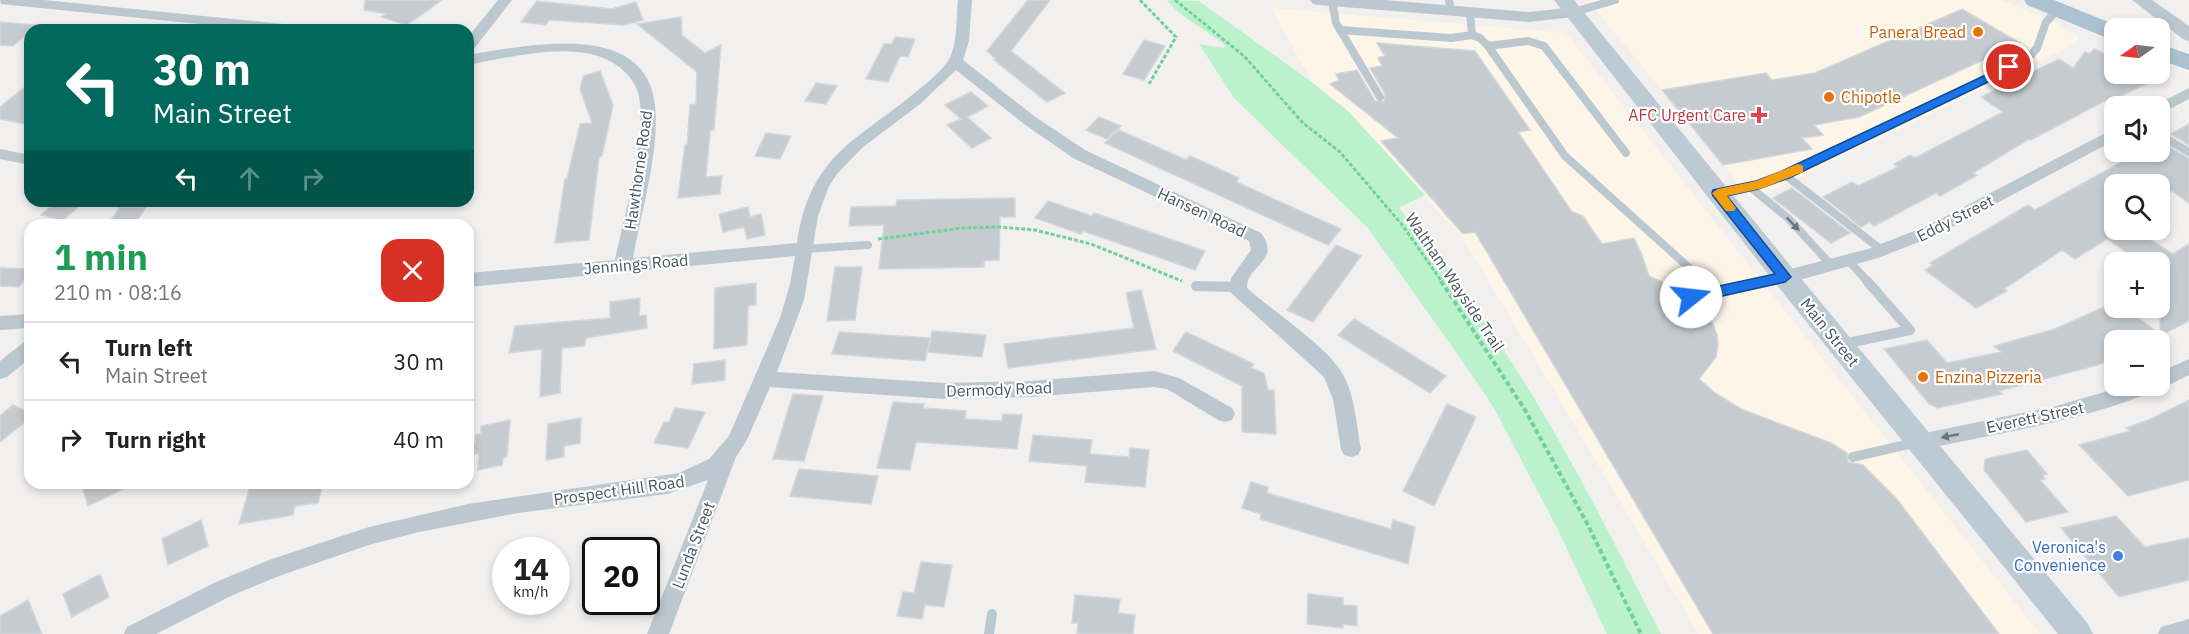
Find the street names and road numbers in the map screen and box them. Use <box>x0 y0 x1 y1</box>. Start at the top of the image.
street label: Hawthorne Road <box>620 109 656 231</box>
street label: Hansen Road <box>1155 183 1249 241</box>
street label: Eddy Street <box>1913 190 1997 246</box>
street label: Waltham Wayside Trail <box>1401 209 1509 355</box>
street label: Jennings Road <box>583 249 689 279</box>
street label: Main Street <box>1796 294 1864 370</box>
street label: Dermody Road <box>946 377 1052 401</box>
street label: Everett Street <box>1984 397 2086 437</box>
street label: Prospect Hill Road <box>552 471 686 509</box>
street label: Lunda Street <box>667 499 719 591</box>

